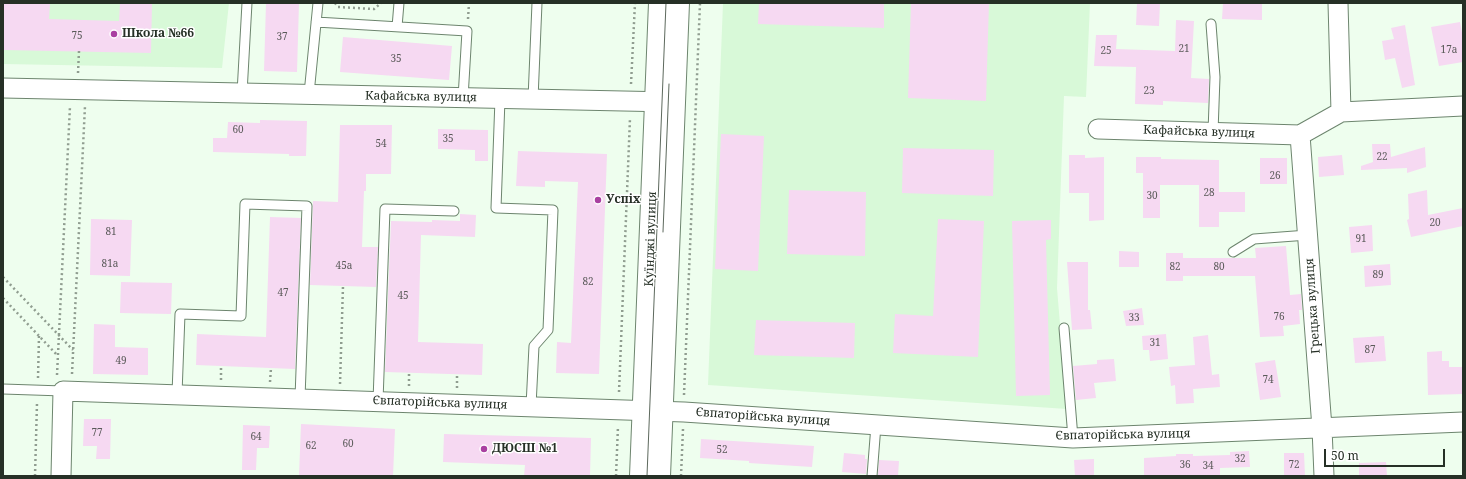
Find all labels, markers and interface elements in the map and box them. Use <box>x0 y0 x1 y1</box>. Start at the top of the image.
place label: Школа №66 <box>122 27 194 41</box>
marker: Школа №66 <box>109 29 119 39</box>
house number: 75 <box>71 30 83 42</box>
house number: 37 <box>276 31 288 43</box>
house number: 21 <box>1178 43 1190 55</box>
house number: 17а <box>1441 44 1457 56</box>
house number: 25 <box>1100 45 1112 57</box>
house number: 35 <box>390 53 402 65</box>
house number: 23 <box>1143 85 1155 97</box>
street label: Кафайська вулиця <box>365 89 477 105</box>
street label: Кафайська вулиця <box>1143 123 1255 141</box>
house number: 60 <box>232 124 244 136</box>
house number: 35 <box>442 133 454 145</box>
house number: 54 <box>375 138 387 150</box>
house number: 22 <box>1376 151 1388 163</box>
house number: 26 <box>1269 170 1281 182</box>
house number: 28 <box>1203 187 1215 199</box>
house number: 30 <box>1146 190 1158 202</box>
street label: Куїнджі вулиця <box>642 191 660 287</box>
place label: Успіх <box>606 193 641 207</box>
marker: Успіх <box>593 195 603 205</box>
house number: 20 <box>1429 217 1441 229</box>
house number: 81 <box>105 226 117 238</box>
house number: 91 <box>1355 233 1367 245</box>
house number: 81а <box>102 258 118 270</box>
street label: Грецька вулиця <box>1302 258 1324 354</box>
house number: 45а <box>336 260 352 272</box>
house number: 82 <box>1169 261 1181 273</box>
house number: 80 <box>1213 261 1225 273</box>
house number: 89 <box>1372 269 1384 281</box>
house number: 82 <box>582 276 594 288</box>
house number: 47 <box>277 287 289 299</box>
house number: 45 <box>397 290 409 302</box>
house number: 76 <box>1273 311 1285 323</box>
house number: 33 <box>1128 312 1140 324</box>
house number: 31 <box>1149 337 1161 349</box>
house number: 87 <box>1364 344 1376 356</box>
house number: 49 <box>115 355 127 367</box>
house number: 74 <box>1262 374 1274 386</box>
street label: Євпаторійська вулиця <box>372 393 508 413</box>
street label: Євпаторійська вулиця <box>695 405 831 429</box>
house number: 77 <box>91 427 103 439</box>
street label: Євпаторійська вулиця <box>1055 427 1191 443</box>
house number: 64 <box>250 431 262 443</box>
house number: 60 <box>342 438 354 450</box>
house number: 62 <box>305 440 317 452</box>
scale bar <box>1326 441 1447 467</box>
place label: ДЮСШ №1 <box>492 442 558 456</box>
marker: ДЮСШ №1 <box>479 444 489 454</box>
house number: 52 <box>716 444 728 456</box>
text: 50 m <box>1331 447 1359 464</box>
house number: 32 <box>1234 453 1246 465</box>
house number: 36 <box>1179 459 1191 471</box>
house number: 72 <box>1288 459 1300 471</box>
house number: 34 <box>1202 460 1214 472</box>

